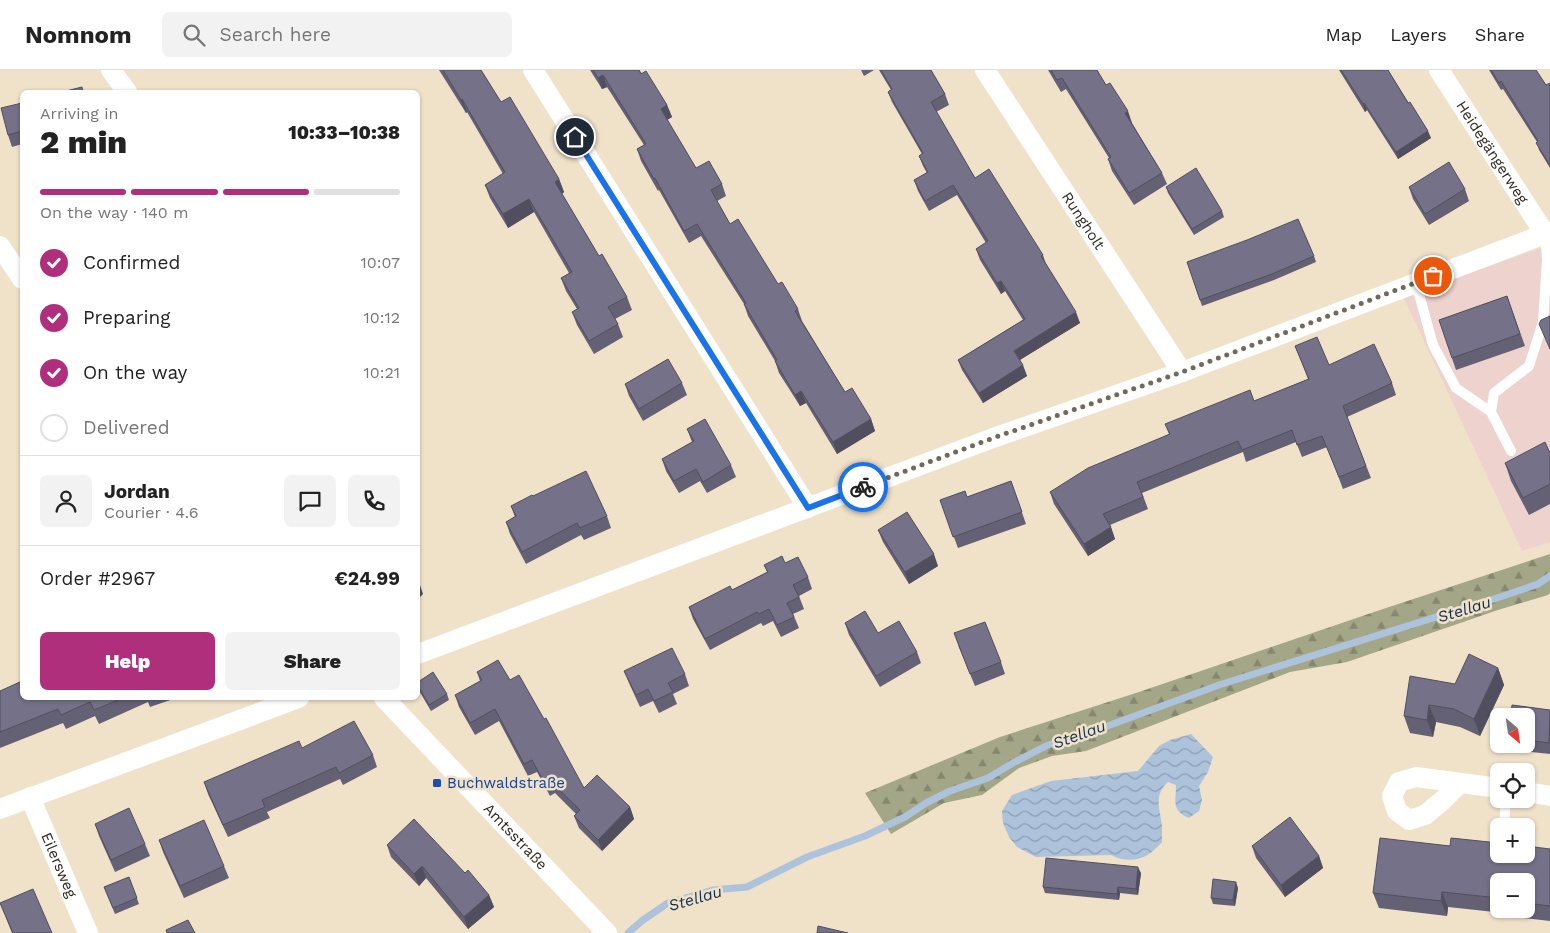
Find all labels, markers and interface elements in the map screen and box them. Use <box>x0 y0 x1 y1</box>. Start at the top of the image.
search box <box>162 12 512 57</box>
text: Nomnom <box>25 21 132 49</box>
icon: search <box>180 21 208 49</box>
text: Search here <box>220 23 331 46</box>
text: Map <box>1325 24 1362 45</box>
text: Layers <box>1390 24 1447 45</box>
text: Share <box>1475 24 1525 45</box>
street label: Heidegängerweg <box>1452 97 1532 207</box>
text: Arriving in <box>40 104 118 123</box>
pin <box>554 116 596 158</box>
text: 10:33–10:38 <box>288 121 400 144</box>
text: 2 min <box>40 123 127 161</box>
icon: home <box>561 123 589 151</box>
street label: Rungholt <box>1058 189 1109 254</box>
text: On the way · 140 m <box>40 203 188 222</box>
icon: check <box>40 249 68 277</box>
text: Confirmed <box>83 251 180 274</box>
text: 10:07 <box>360 253 400 272</box>
pin <box>1412 255 1454 297</box>
icon: bag <box>1419 262 1447 290</box>
icon: check <box>40 304 68 332</box>
text: Preparing <box>83 306 170 329</box>
text: 10:12 <box>364 308 400 327</box>
icon: check <box>40 359 68 387</box>
text: On the way <box>83 361 187 384</box>
text: 10:21 <box>364 363 400 382</box>
text: Delivered <box>83 416 170 439</box>
courier <box>838 462 888 512</box>
icon: bike <box>849 473 877 501</box>
button: person <box>40 475 92 527</box>
button: chat <box>284 475 336 527</box>
button: phone <box>348 475 400 527</box>
text: Jordan <box>104 480 170 503</box>
text: Courier · 4.6 <box>104 503 199 522</box>
text: Order #2967 <box>40 567 155 590</box>
text: €24.99 <box>334 567 400 590</box>
water label: Stellau <box>1435 592 1494 627</box>
button: Help <box>40 632 215 690</box>
button: Share <box>225 632 400 690</box>
north arrow <box>1490 708 1535 752</box>
map controls <box>1490 708 1535 918</box>
water label: Stellau <box>1050 716 1109 753</box>
button: locate <box>1490 763 1535 808</box>
place label: Buchwaldstraße <box>447 774 565 792</box>
marker: Buchwaldstraße <box>431 777 443 789</box>
street label: Amtsstraße <box>480 800 551 874</box>
button: + <box>1490 818 1535 863</box>
street label: Eilersweg <box>37 830 81 900</box>
button: − <box>1490 873 1535 918</box>
water label: Stellau <box>666 882 724 915</box>

